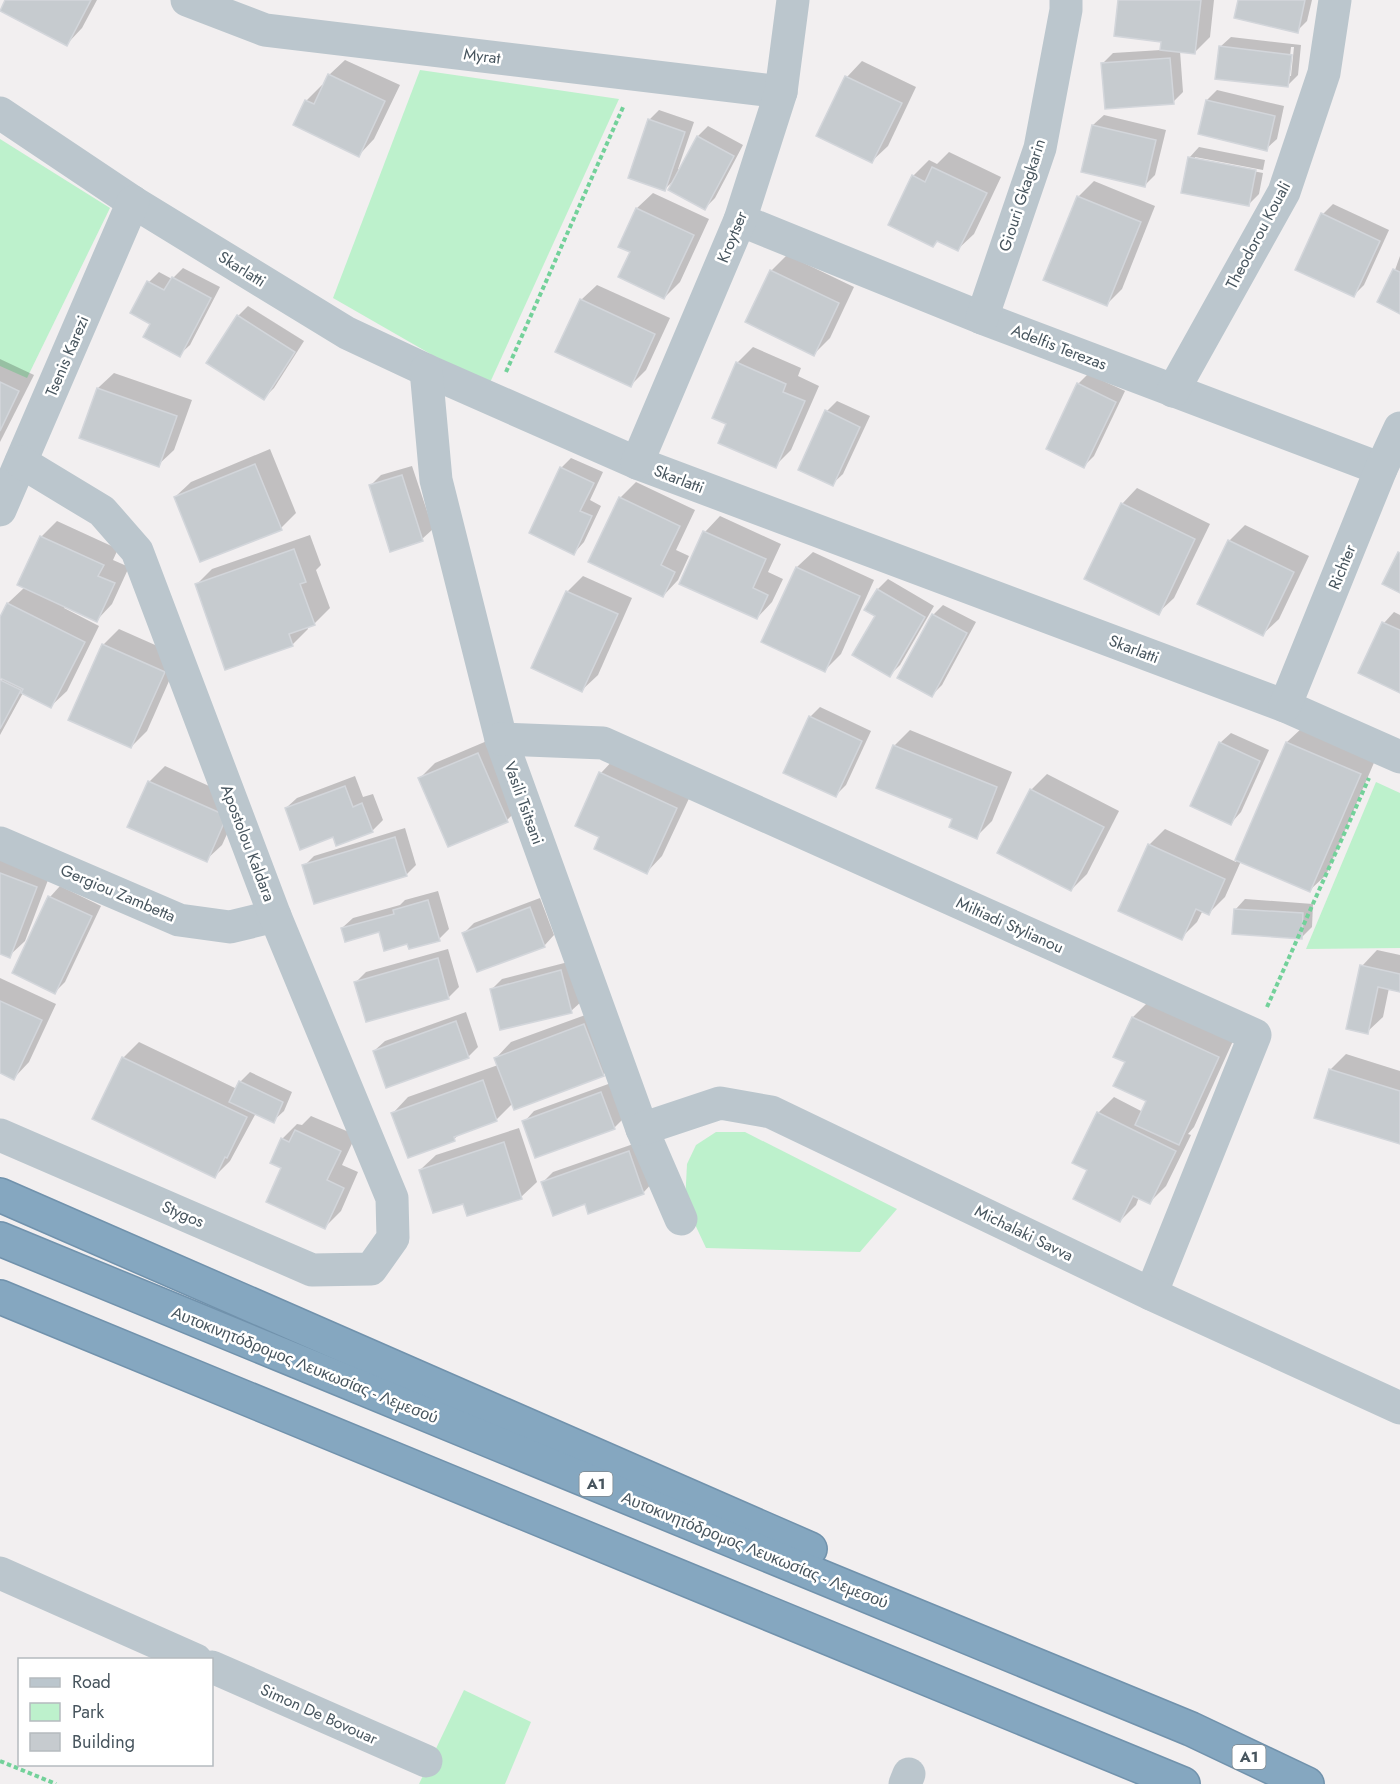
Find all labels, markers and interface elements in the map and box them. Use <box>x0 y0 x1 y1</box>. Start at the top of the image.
street label: Myrat <box>462 42 502 70</box>
street label: Giouri Gkagkarin <box>993 136 1051 254</box>
street label: Theodorou Kouali <box>1220 177 1296 293</box>
street label: Kroytser <box>711 207 753 266</box>
street label: Skarlatti <box>214 245 270 293</box>
street label: Tsenis Karezi <box>40 312 94 400</box>
street label: Adelfis Terezas <box>1008 318 1110 376</box>
street label: Skarlatti <box>651 459 707 499</box>
street label: Richter <box>1323 541 1362 593</box>
street label: Skarlatti <box>1106 629 1162 669</box>
street label: Vasili Tsitsani <box>498 758 550 848</box>
street label: Apostolou Kaldara <box>215 781 281 905</box>
street label: Gergiou Zambetta <box>57 858 179 928</box>
street label: Miltiadi Stylianou <box>953 891 1067 959</box>
street label: Stygos <box>158 1195 208 1233</box>
street label: Michalaki Savva <box>971 1199 1077 1267</box>
street label: Αυτοκινητόδρομος Λευκωσίας - Λεμεσού <box>168 1301 442 1429</box>
road number: A1 <box>580 1472 612 1496</box>
street label: Αυτοκινητόδρομος Λευκωσίας - Λεμεσού <box>618 1486 892 1614</box>
legend <box>18 1658 213 1766</box>
text: Road <box>72 1669 111 1695</box>
street label: Simon De Bovouar <box>257 1678 382 1750</box>
text: Park <box>72 1699 104 1725</box>
text: Building <box>72 1729 135 1755</box>
road number: A1 <box>1232 1745 1266 1769</box>

